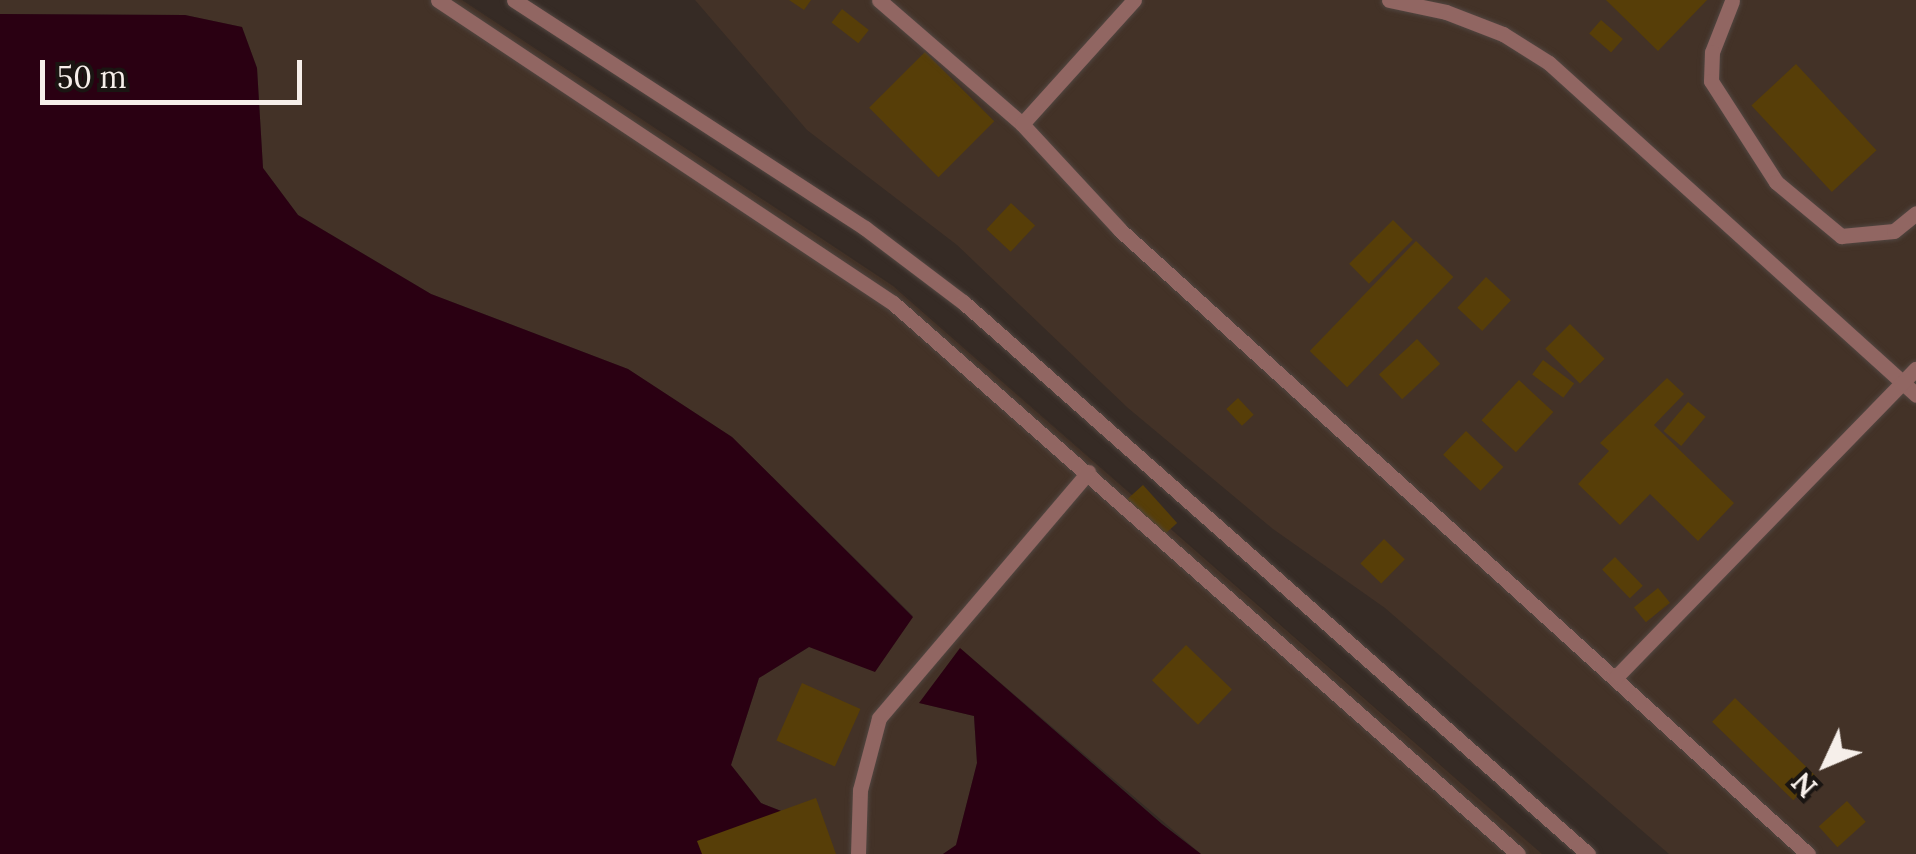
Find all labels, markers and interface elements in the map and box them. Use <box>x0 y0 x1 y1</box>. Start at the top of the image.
scale bar <box>45 40 308 102</box>
text: 50 m <box>57 58 127 96</box>
north arrow <box>1776 714 1876 814</box>
text: N <box>1784 765 1825 805</box>

